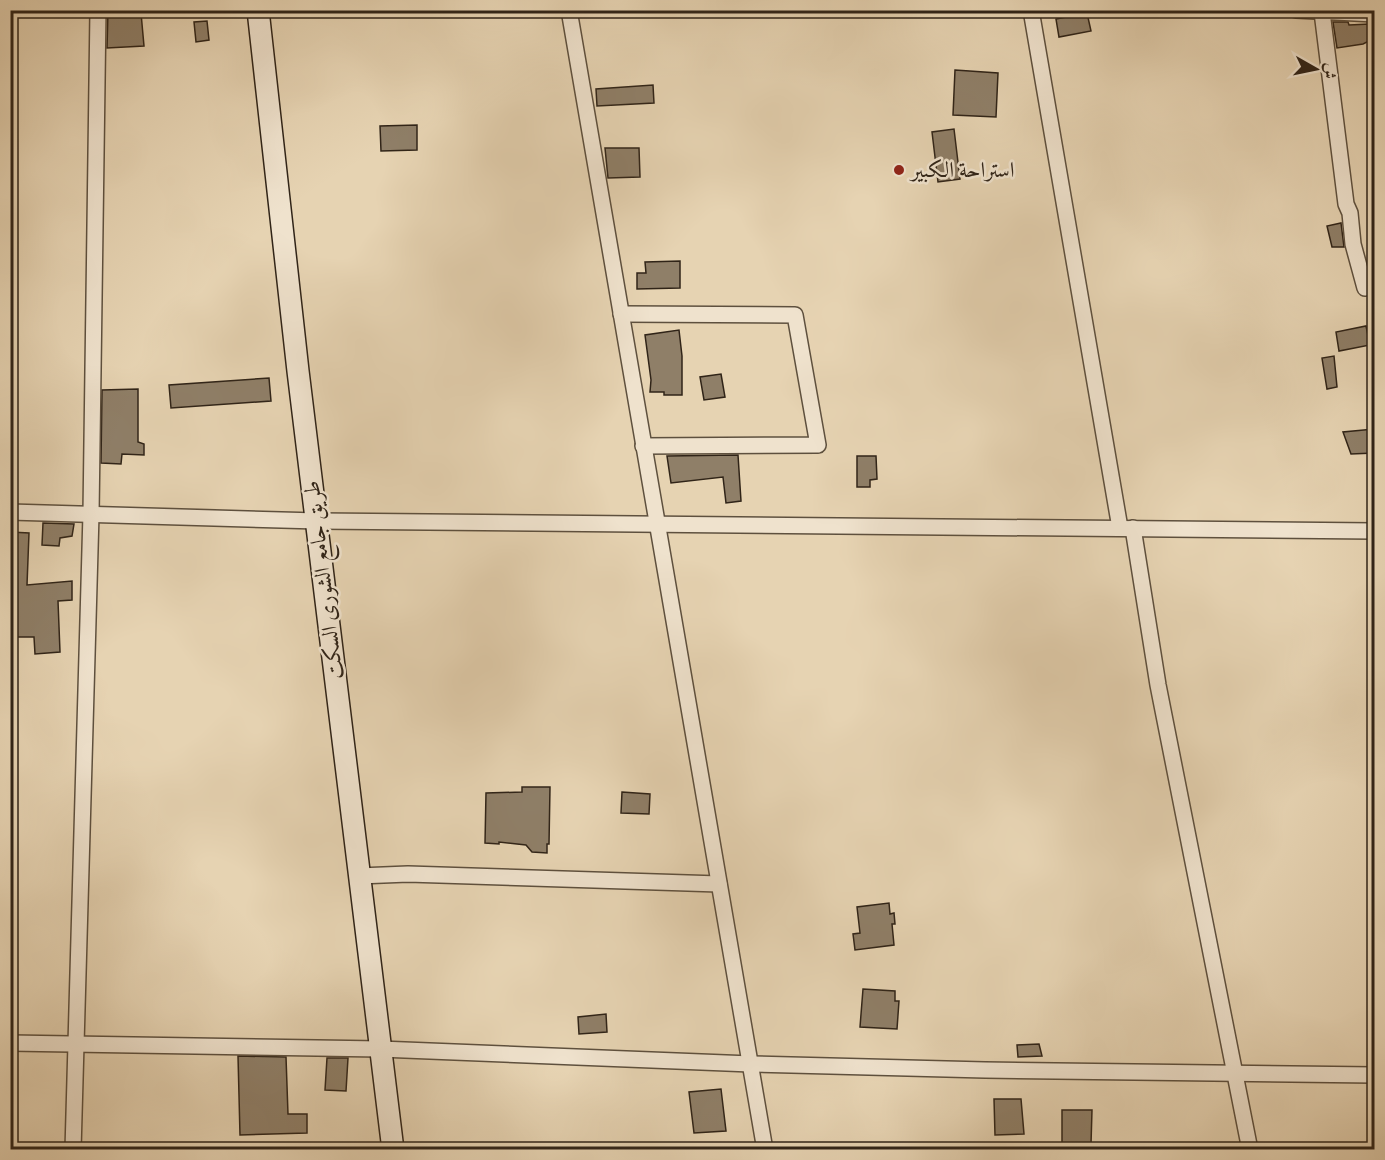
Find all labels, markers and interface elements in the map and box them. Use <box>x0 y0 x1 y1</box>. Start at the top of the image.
north arrow <box>1286 39 1346 99</box>
text: ش <box>1319 62 1341 81</box>
place label: استراحة الكبير <box>909 157 1015 184</box>
marker: استراحة الكبير <box>892 163 906 177</box>
street label: طريق جامع الشورى السكت <box>298 479 355 681</box>

